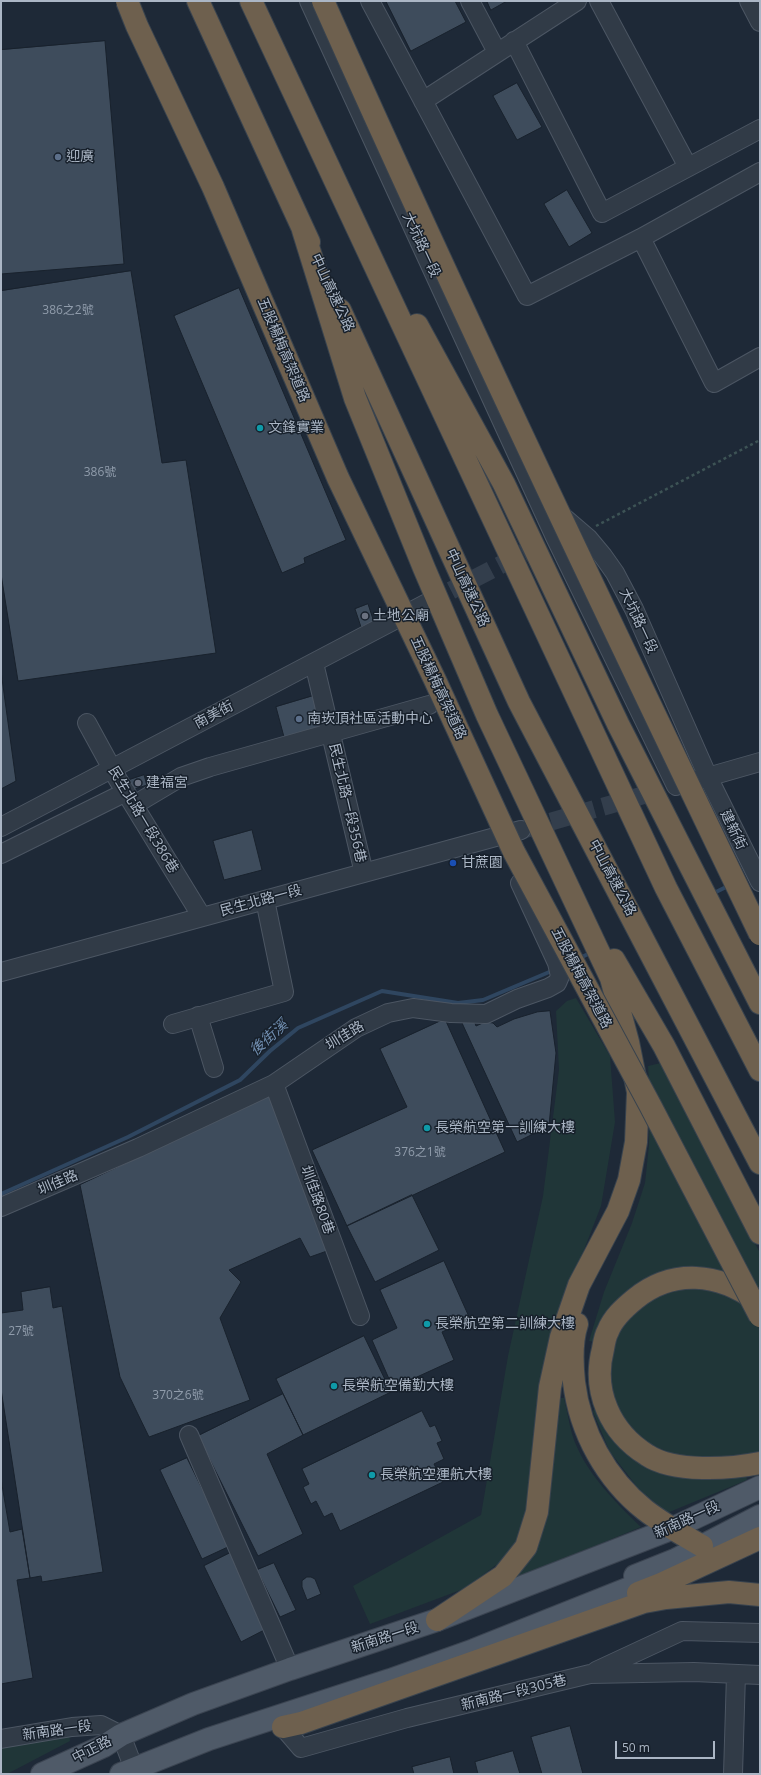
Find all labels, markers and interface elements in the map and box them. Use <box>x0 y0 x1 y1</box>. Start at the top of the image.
place label: 迎廣 <box>66 149 94 165</box>
marker: 迎廣 <box>53 152 63 162</box>
street label: 大坑路一段 <box>399 210 443 280</box>
street label: 中山高速公路 <box>307 251 357 335</box>
street label: 五股楊梅高架道路 <box>253 295 313 405</box>
house number: 386之2號 <box>42 304 94 318</box>
place label: 文鋒實業 <box>268 420 324 436</box>
marker: 文鋒實業 <box>255 423 265 433</box>
house number: 386號 <box>84 466 116 480</box>
street label: 中山高速公路 <box>442 546 492 630</box>
street label: 大坑路一段 <box>616 586 660 656</box>
place label: 土地公廟 <box>373 608 429 624</box>
marker: 土地公廟 <box>360 611 370 621</box>
street label: 五股楊梅高架道路 <box>407 634 469 742</box>
street label: 南美街 <box>192 698 236 732</box>
place label: 南崁頂社區活動中心 <box>307 711 433 727</box>
marker: 南崁頂社區活動中心 <box>294 714 304 724</box>
street label: 民生北路一段356巷 <box>325 742 369 864</box>
street label: 民生北路一段386巷 <box>104 763 182 877</box>
place label: 建福宮 <box>146 775 188 791</box>
marker: 建福宮 <box>133 778 143 788</box>
street label: 建新街 <box>716 807 750 853</box>
street label: 中山高速公路 <box>585 837 639 919</box>
place label: 甘蔗園 <box>461 855 503 871</box>
marker: 甘蔗園 <box>448 858 458 868</box>
street label: 民生北路一段 <box>218 882 304 920</box>
street label: 五股楊梅高架道路 <box>547 925 615 1031</box>
water label: 後街溪 <box>246 1016 292 1060</box>
street label: 圳佳路 <box>323 1018 367 1054</box>
place label: 長榮航空第一訓練大樓 <box>435 1120 575 1136</box>
marker: 長榮航空第一訓練大樓 <box>422 1123 432 1133</box>
house number: 376之1號 <box>394 1146 446 1160</box>
street label: 圳佳路80巷 <box>297 1163 337 1237</box>
street label: 圳佳路 <box>35 1167 81 1199</box>
place label: 長榮航空第二訓練大樓 <box>435 1316 575 1332</box>
marker: 長榮航空第二訓練大樓 <box>422 1319 432 1329</box>
house number: 27號 <box>8 1325 34 1339</box>
place label: 長榮航空備勤大樓 <box>342 1378 454 1394</box>
marker: 長榮航空備勤大樓 <box>329 1381 339 1391</box>
house number: 370之6號 <box>152 1389 204 1403</box>
place label: 長榮航空運航大樓 <box>380 1467 492 1483</box>
marker: 長榮航空運航大樓 <box>367 1470 377 1480</box>
street label: 新南路一段 <box>652 1498 722 1542</box>
street label: 新南路一段 <box>349 1619 421 1657</box>
street label: 新南路一段305巷 <box>460 1672 568 1714</box>
street label: 新南路一段 <box>21 1718 93 1744</box>
street label: 中正路 <box>69 1733 115 1767</box>
scale bar <box>617 1733 717 1759</box>
text: 50 m <box>622 1739 650 1756</box>

